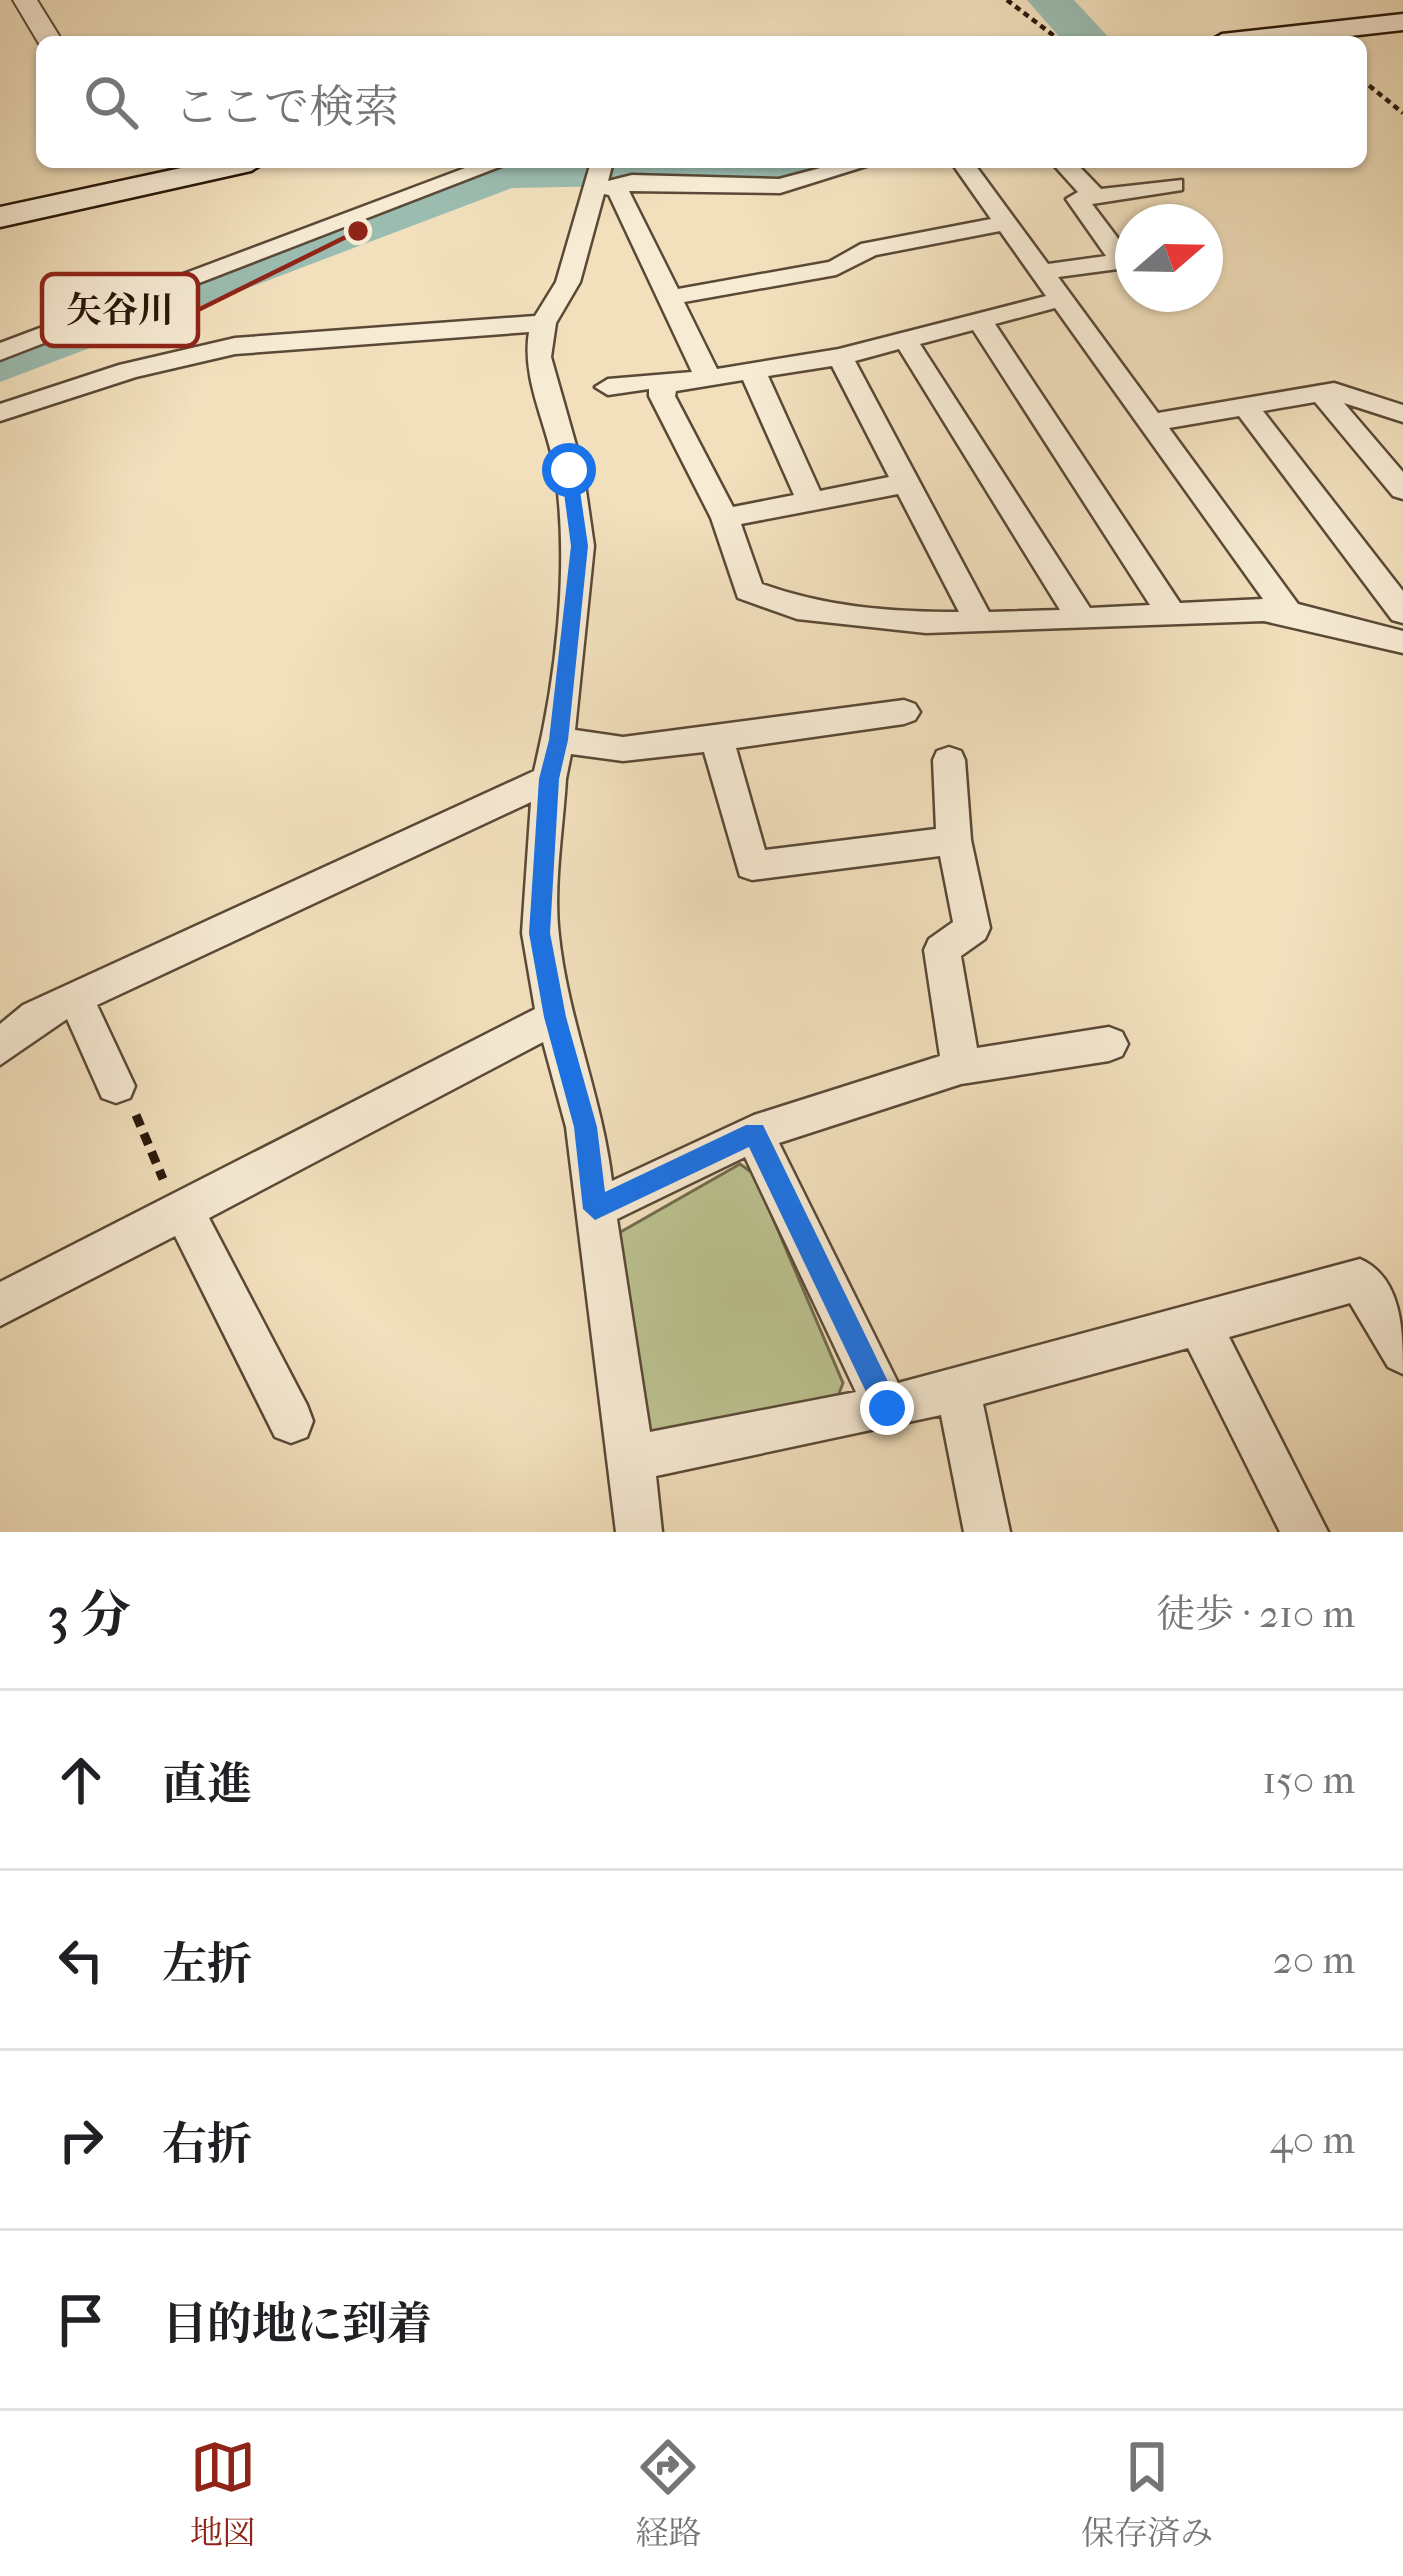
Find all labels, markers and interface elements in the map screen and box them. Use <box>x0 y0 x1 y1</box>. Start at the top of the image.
search box <box>36 36 1367 168</box>
icon: search <box>78 69 144 135</box>
text: ここで検索 <box>174 81 399 134</box>
north arrow <box>1115 204 1223 312</box>
callout: 矢谷川 <box>42 274 198 346</box>
text: 矢谷川 <box>66 289 174 331</box>
route start <box>542 443 596 497</box>
route end <box>860 1381 914 1435</box>
text: 3 分 <box>48 1585 131 1645</box>
text: 徒歩 · 210 m <box>1156 1591 1355 1637</box>
icon: ahead <box>48 1747 114 1813</box>
text: 150 m <box>1262 1757 1355 1803</box>
text: 直進 <box>162 1758 252 1811</box>
icon: left <box>48 1927 114 1993</box>
text: 20 m <box>1273 1937 1355 1983</box>
text: 左折 <box>162 1938 252 1991</box>
icon: right <box>48 2107 114 2173</box>
text: 40 m <box>1270 2117 1355 2163</box>
text: 右折 <box>162 2118 252 2171</box>
icon: arrive <box>48 2287 114 2353</box>
text: 目的地に到着 <box>162 2298 432 2351</box>
tab: 地図 <box>190 2434 256 2553</box>
tab: 経路 <box>635 2434 701 2553</box>
tab: 保存済み <box>1081 2434 1213 2553</box>

